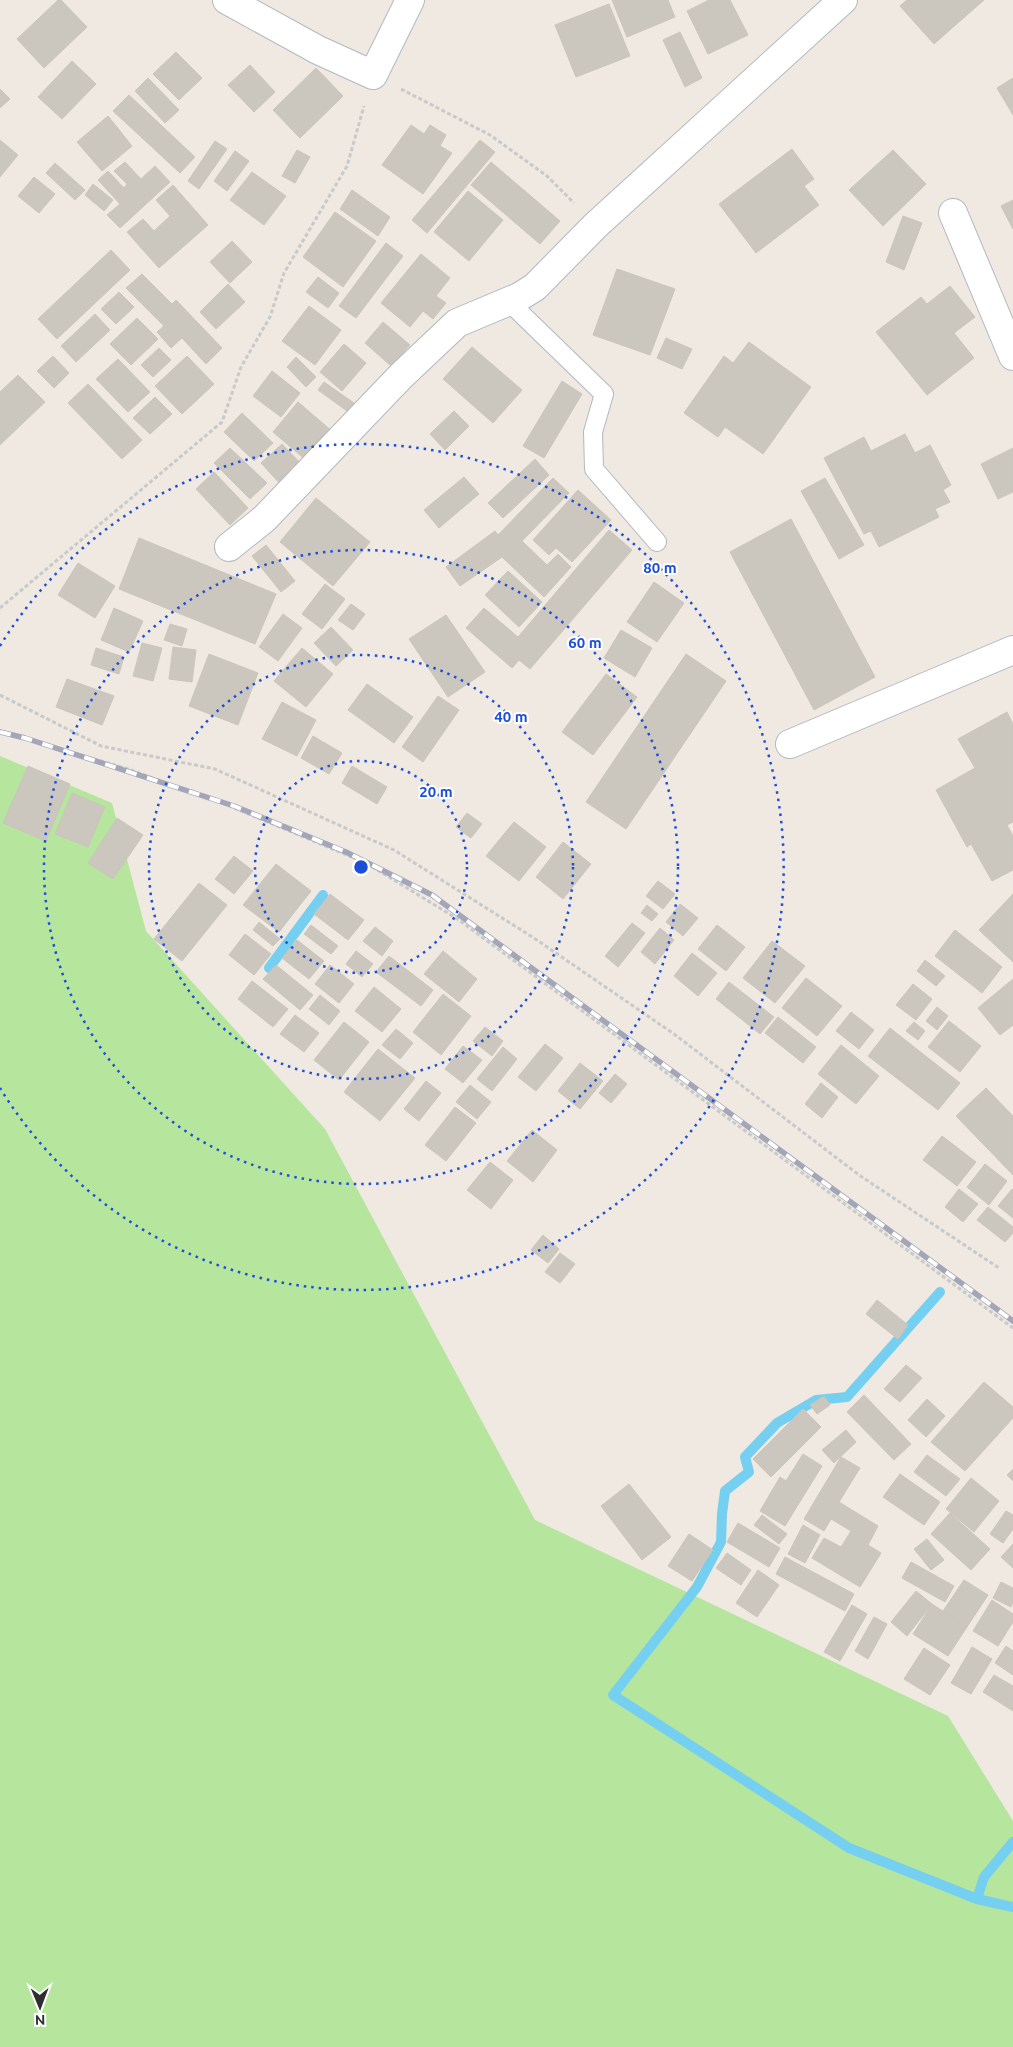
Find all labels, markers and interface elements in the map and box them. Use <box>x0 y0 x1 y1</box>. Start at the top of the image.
text: 80 m <box>643 559 677 576</box>
text: 60 m <box>568 634 602 651</box>
text: 40 m <box>494 708 528 725</box>
text: 20 m <box>419 783 453 800</box>
centre of rings <box>352 858 370 876</box>
north arrow <box>15 1982 65 2032</box>
text: N <box>35 2012 46 2028</box>

